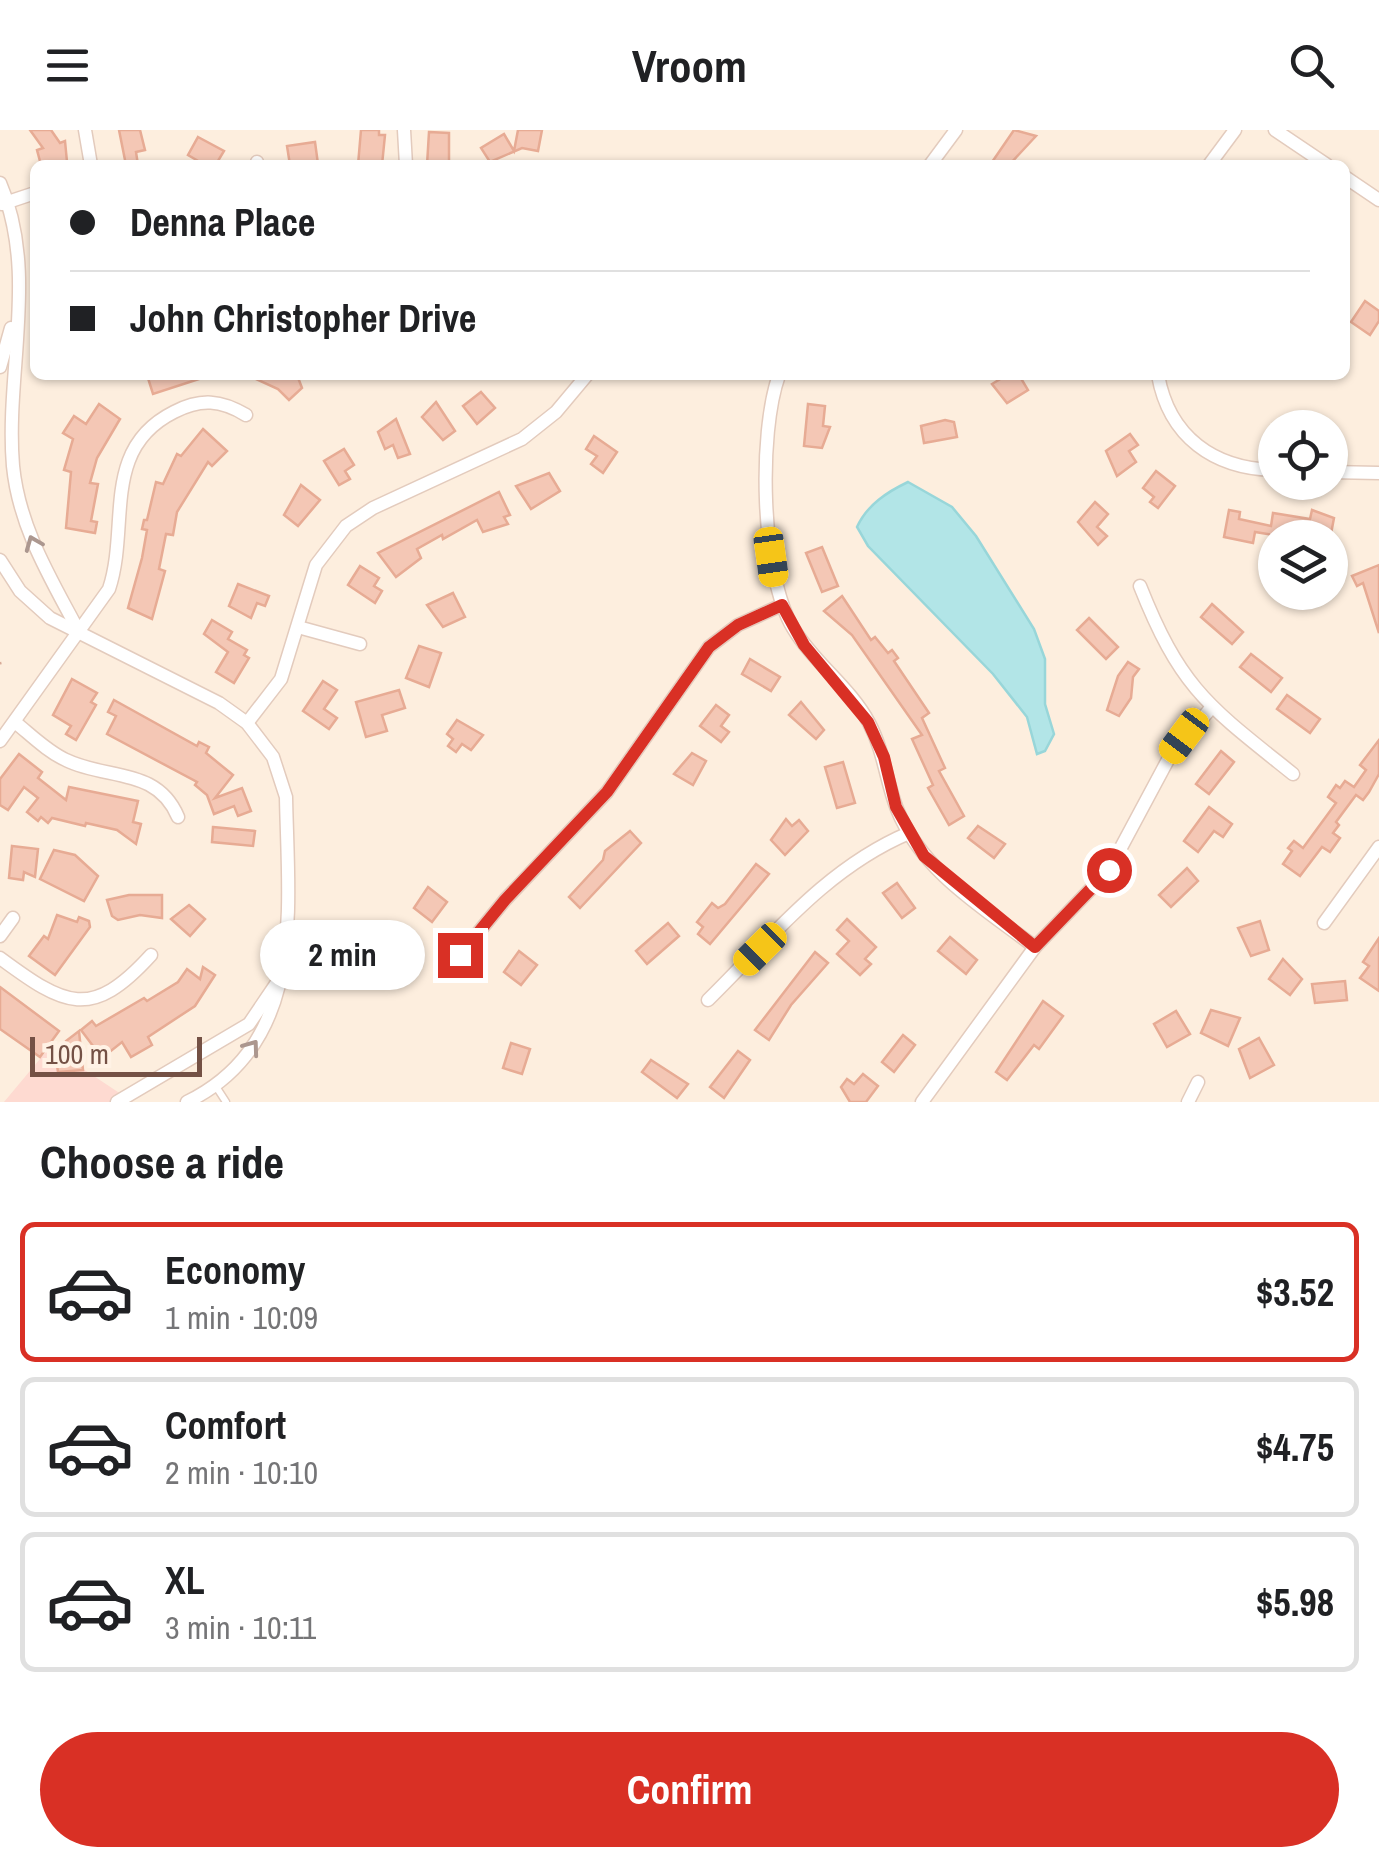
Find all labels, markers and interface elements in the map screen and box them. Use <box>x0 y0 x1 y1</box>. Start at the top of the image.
text: Vroom <box>632 35 747 96</box>
icon: menu <box>40 38 95 93</box>
icon: search <box>1284 38 1339 93</box>
text: Denna Place <box>130 197 315 248</box>
text: John Christopher Drive <box>130 293 476 344</box>
map controls <box>1258 410 1348 610</box>
button: locate <box>1258 410 1348 500</box>
button: layers <box>1258 520 1348 610</box>
car <box>752 525 790 589</box>
one-way arrow <box>25 536 45 554</box>
car <box>1154 703 1214 769</box>
route start <box>1087 848 1132 893</box>
car <box>728 917 792 981</box>
callout: 2 min <box>260 920 425 990</box>
text: 2 min <box>308 933 377 976</box>
route end <box>438 933 483 978</box>
scale bar <box>30 1032 202 1076</box>
text: 100 m <box>45 1035 109 1073</box>
one-way arrow <box>239 1039 258 1058</box>
text: Choose a ride <box>40 1131 284 1192</box>
text: Economy <box>165 1245 305 1296</box>
icon: car <box>45 1247 135 1337</box>
text: $3.52 <box>1256 1267 1334 1318</box>
text: 1 min · 10:09 <box>165 1296 318 1339</box>
text: Comfort <box>165 1400 286 1451</box>
icon: car <box>45 1402 135 1492</box>
text: $4.75 <box>1256 1422 1334 1473</box>
text: 2 min · 10:10 <box>165 1451 318 1494</box>
text: XL <box>165 1555 205 1606</box>
icon: car <box>45 1557 135 1647</box>
text: $5.98 <box>1256 1577 1334 1628</box>
text: 3 min · 10:11 <box>165 1606 316 1649</box>
button: Confirm <box>40 1732 1339 1847</box>

